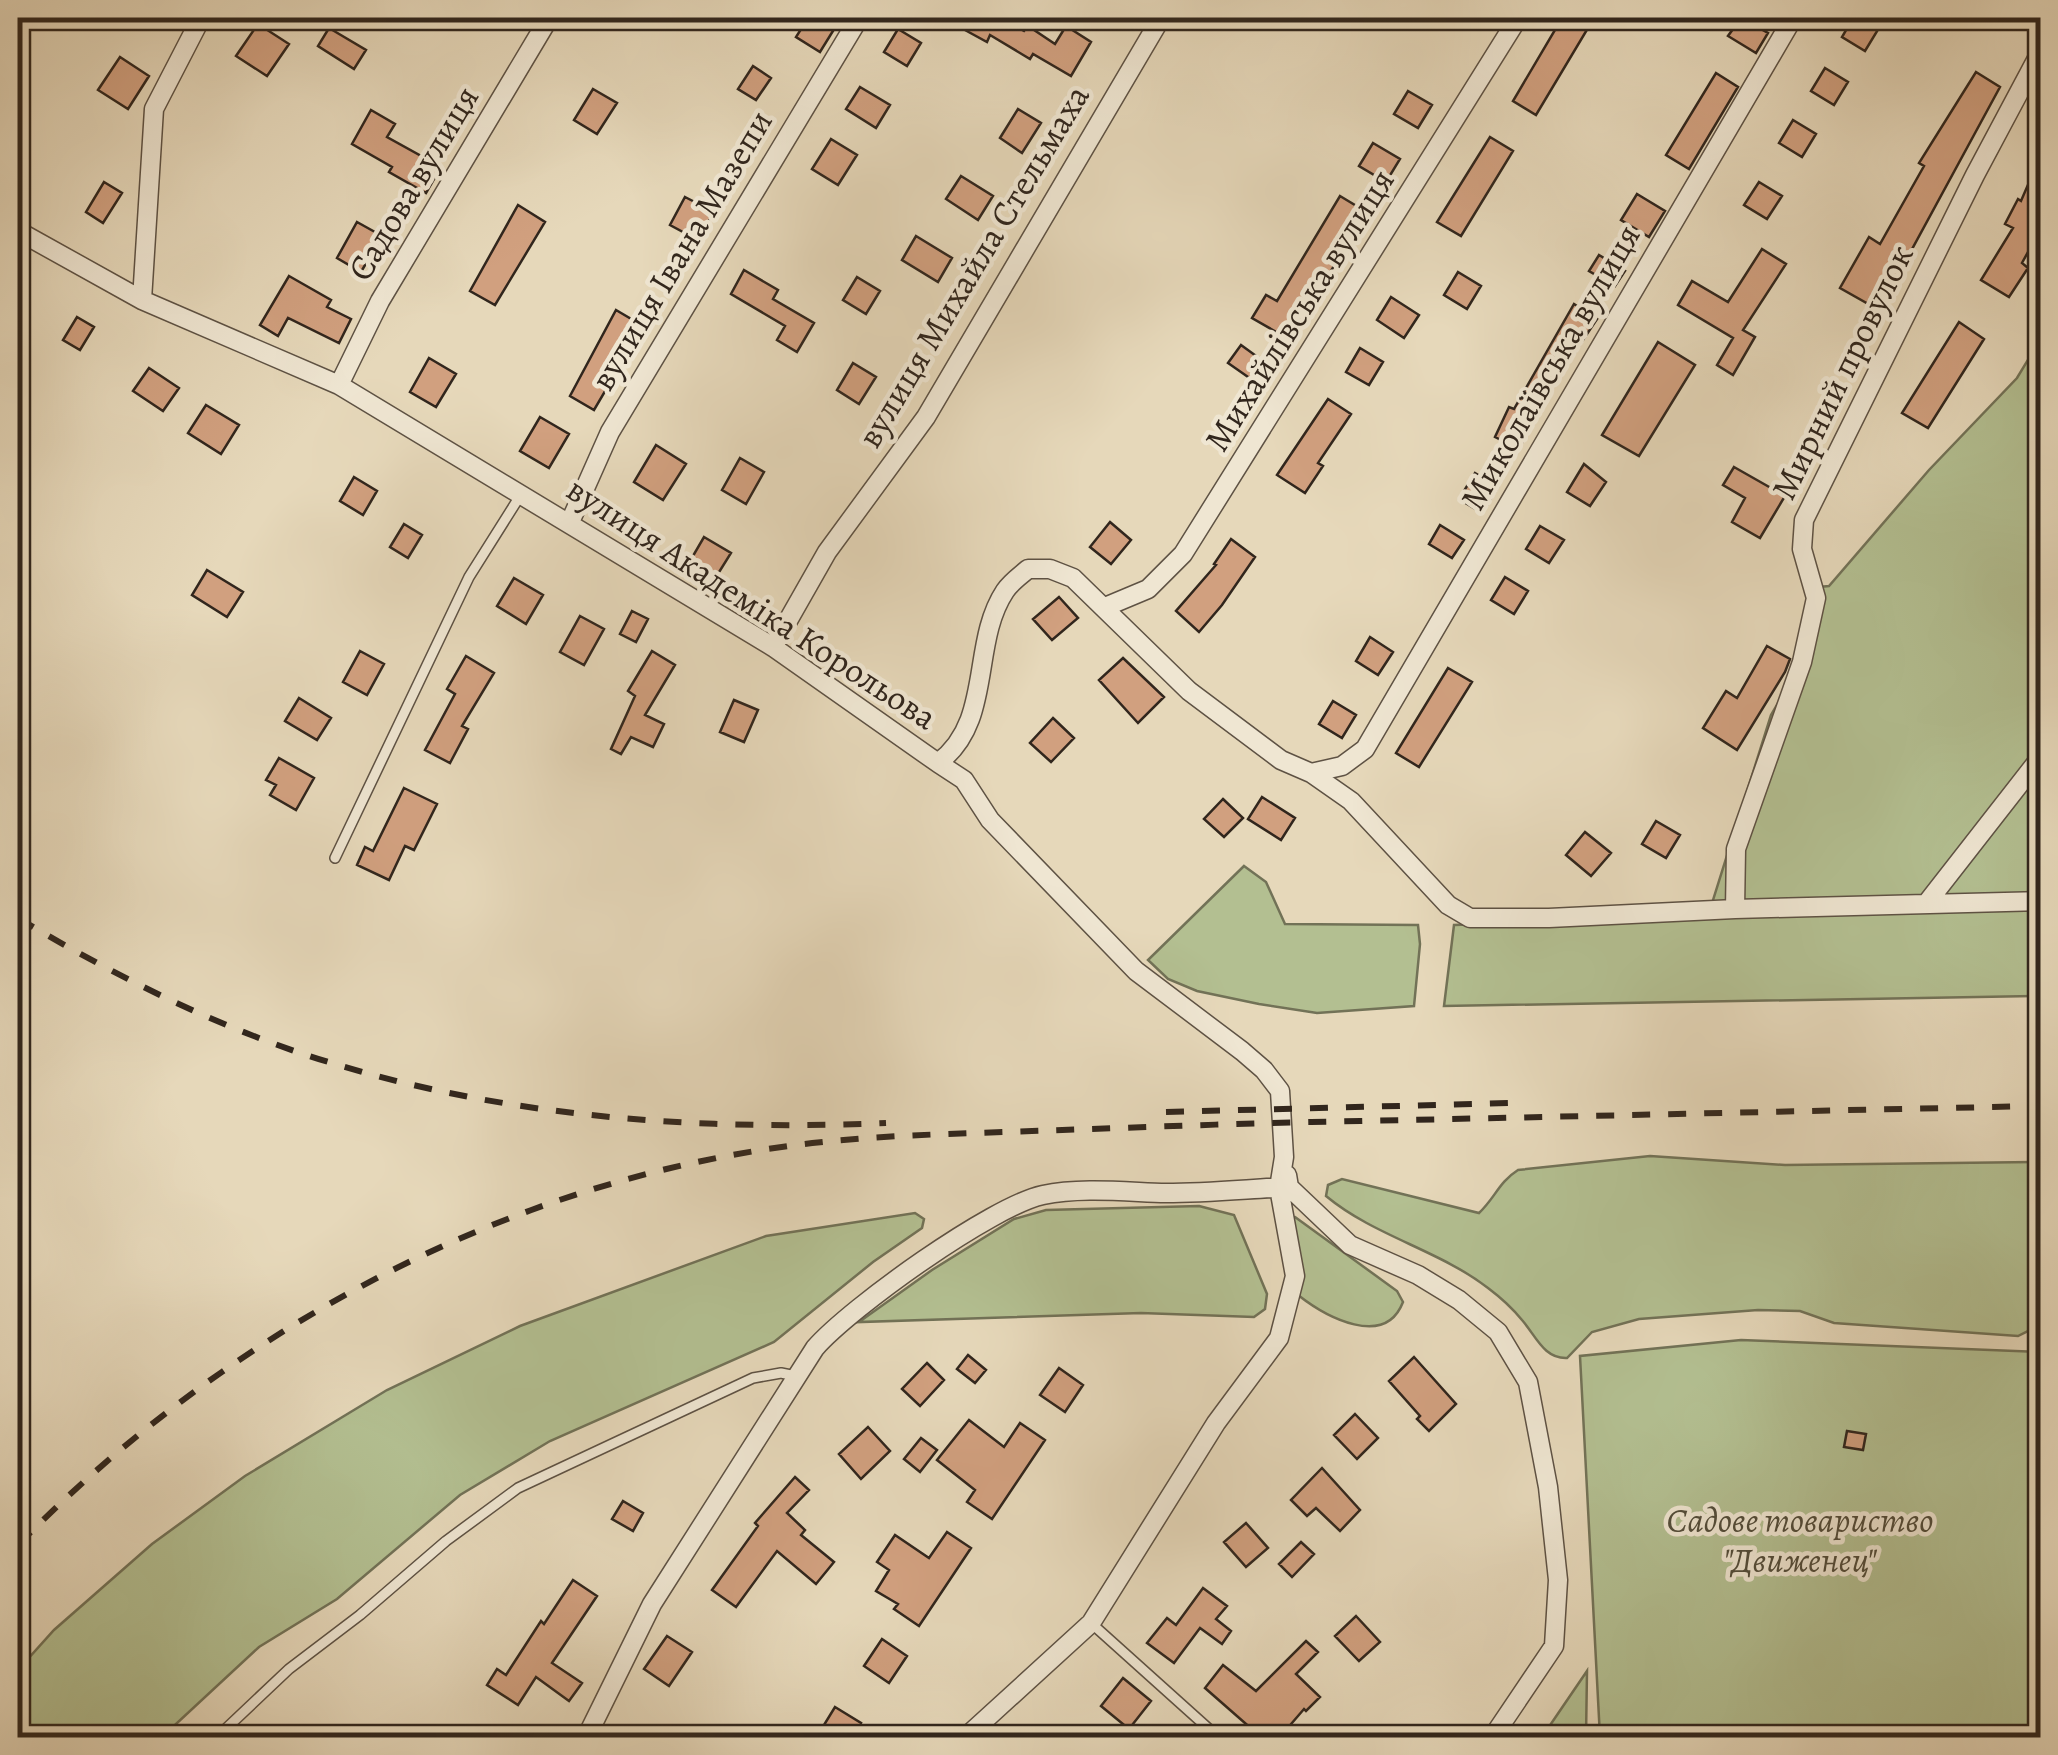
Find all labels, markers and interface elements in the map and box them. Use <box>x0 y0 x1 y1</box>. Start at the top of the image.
street label: вулиця Михайла Стельмаха <box>845 76 1101 456</box>
street label: Садова вулиця <box>336 77 490 289</box>
street label: вулиця Івана Мазепи <box>578 101 784 399</box>
street label: Михайлівська вулиця <box>1193 160 1405 460</box>
street label: Миколаївська вулиця <box>1449 215 1651 519</box>
street label: Мирний провулок <box>1759 236 1925 508</box>
street label: вулиця Академіка Корольова <box>558 465 946 741</box>
park label: Садове товариство "Движенец" <box>1666 1496 1934 1584</box>

